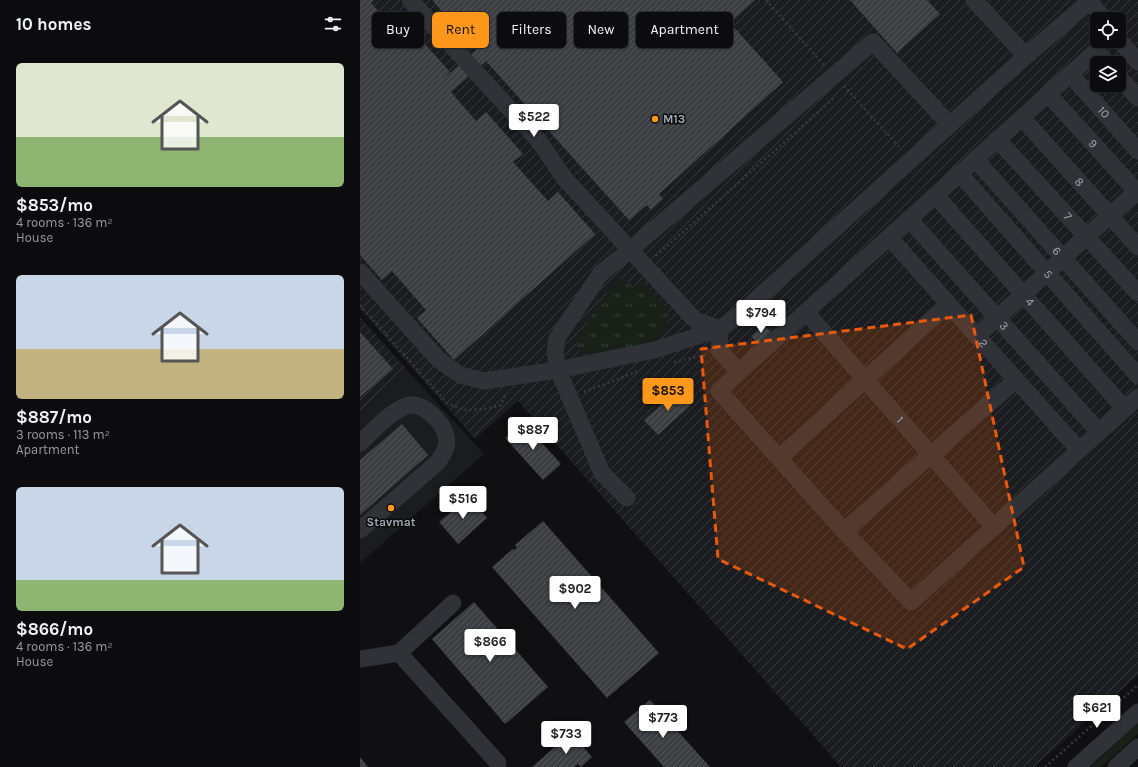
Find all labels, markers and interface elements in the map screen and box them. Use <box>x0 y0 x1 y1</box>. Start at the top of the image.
chip: Buy <box>372 12 424 48</box>
chip: Rent <box>432 12 489 48</box>
chip: Filters <box>497 12 566 48</box>
chip: New <box>574 12 628 48</box>
chip: Apartment <box>636 12 733 48</box>
map controls <box>1090 12 1126 92</box>
button: locate <box>1090 12 1126 48</box>
icon: filters <box>322 13 344 35</box>
text: 10 homes <box>16 14 91 34</box>
button: layers <box>1090 56 1126 92</box>
icon: home <box>144 89 216 161</box>
street label: 10 <box>1095 103 1113 121</box>
pin: $522 <box>510 104 558 138</box>
text: $522 <box>518 109 550 124</box>
place label: M13 <box>663 112 685 126</box>
marker: M13 <box>650 114 660 124</box>
street label: 9 <box>1086 136 1101 151</box>
street label: 8 <box>1072 175 1087 189</box>
text: $853/mo <box>16 195 93 215</box>
street label: 7 <box>1061 210 1075 224</box>
text: 4 rooms · 136 m² <box>16 215 113 230</box>
text: House <box>16 230 53 245</box>
street label: 6 <box>1049 244 1064 258</box>
street label: 5 <box>1041 267 1056 282</box>
street label: 4 <box>1022 295 1038 309</box>
pin: $794 <box>737 300 785 334</box>
icon: home <box>144 301 216 373</box>
text: $794 <box>745 305 777 320</box>
street label: 3 <box>997 318 1012 333</box>
street label: 2 <box>976 336 991 350</box>
pin: $853 <box>644 378 692 412</box>
text: $853 <box>651 383 685 398</box>
text: $887/mo <box>16 407 92 427</box>
street label: 1 <box>894 414 907 426</box>
pin: $887 <box>509 417 557 451</box>
text: $887 <box>517 422 549 437</box>
text: 3 rooms · 113 m² <box>16 427 110 442</box>
text: Apartment <box>16 442 79 457</box>
pin: $516 <box>439 486 487 520</box>
text: $516 <box>448 491 478 506</box>
marker: Stavmat <box>386 503 396 513</box>
icon: home <box>144 513 216 585</box>
place label: Stavmat <box>367 515 416 529</box>
pin: $902 <box>551 576 599 610</box>
text: $902 <box>559 581 591 596</box>
text: $866/mo <box>16 619 93 639</box>
pin: $866 <box>466 629 514 663</box>
text: $866 <box>473 634 507 649</box>
text: 4 rooms · 136 m² <box>16 639 113 654</box>
text: House <box>16 654 53 669</box>
pin: $621 <box>1073 695 1121 729</box>
text: $621 <box>1082 700 1112 715</box>
pin: $773 <box>639 705 687 739</box>
text: $773 <box>648 710 678 725</box>
pin: $733 <box>542 721 590 755</box>
text: $733 <box>550 726 582 741</box>

